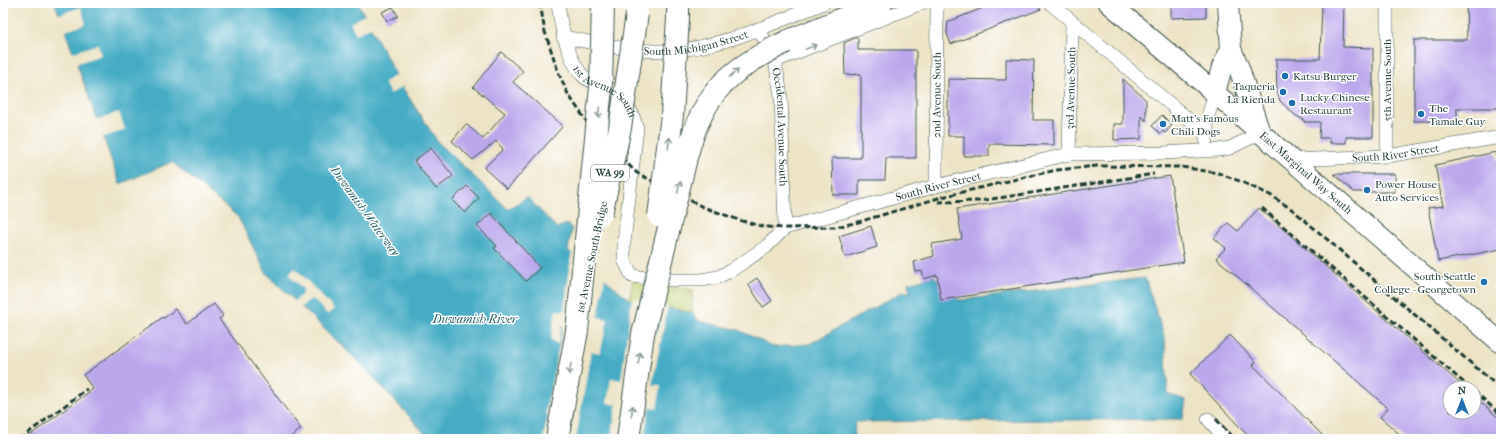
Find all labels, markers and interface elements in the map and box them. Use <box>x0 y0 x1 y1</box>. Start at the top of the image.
street label: South Michigan Street <box>643 27 750 58</box>
street label: 5th Avenue South <box>1381 38 1394 121</box>
one-way arrow <box>805 42 817 50</box>
street label: 3rd Avenue South <box>1063 46 1078 130</box>
street label: 2nd Avenue South <box>930 51 943 138</box>
street label: 1st Avenue South <box>570 63 640 120</box>
street label: Occidental Avenue South <box>770 66 790 187</box>
one-way arrow <box>729 68 739 78</box>
place label: Katsu Burger <box>1293 70 1357 83</box>
marker: Katsu Burger <box>1280 71 1290 81</box>
place label: Taqueria La Rienda <box>1227 80 1276 106</box>
marker: Taqueria La Rienda <box>1278 87 1288 97</box>
place label: Lucky Chinese Restaurant <box>1300 91 1370 117</box>
marker: Lucky Chinese Restaurant <box>1287 98 1297 108</box>
place label: The Tamale Guy <box>1429 102 1486 128</box>
one-way arrow <box>596 105 603 118</box>
marker: The Tamale Guy <box>1416 109 1426 119</box>
place label: Matt's Famous Chili Dogs <box>1171 112 1239 138</box>
marker: Matt's Famous Chili Dogs <box>1158 119 1168 129</box>
street label: East Marginal Way South <box>1257 129 1356 217</box>
one-way arrow <box>665 137 673 150</box>
street label: South River Street <box>1352 141 1440 164</box>
water label: Duwamish Waterway <box>327 163 403 259</box>
road number: WA 99 <box>591 165 629 181</box>
street label: South River Street <box>894 169 982 204</box>
place label: Power House Auto Services <box>1374 178 1439 204</box>
one-way arrow <box>675 181 683 194</box>
marker: Power House Auto Services <box>1362 185 1372 195</box>
street label: 1st Avenue South Bridge <box>574 199 610 314</box>
place label: South Seattle College - Georgetown <box>1374 270 1477 296</box>
marker: South Seattle College - Georgetown <box>1479 277 1489 287</box>
water label: Duwamish River <box>432 312 519 326</box>
one-way arrow <box>635 352 643 365</box>
one-way arrow <box>566 362 574 375</box>
north arrow <box>1442 380 1482 420</box>
text: N <box>1458 384 1467 397</box>
one-way arrow <box>628 405 636 418</box>

